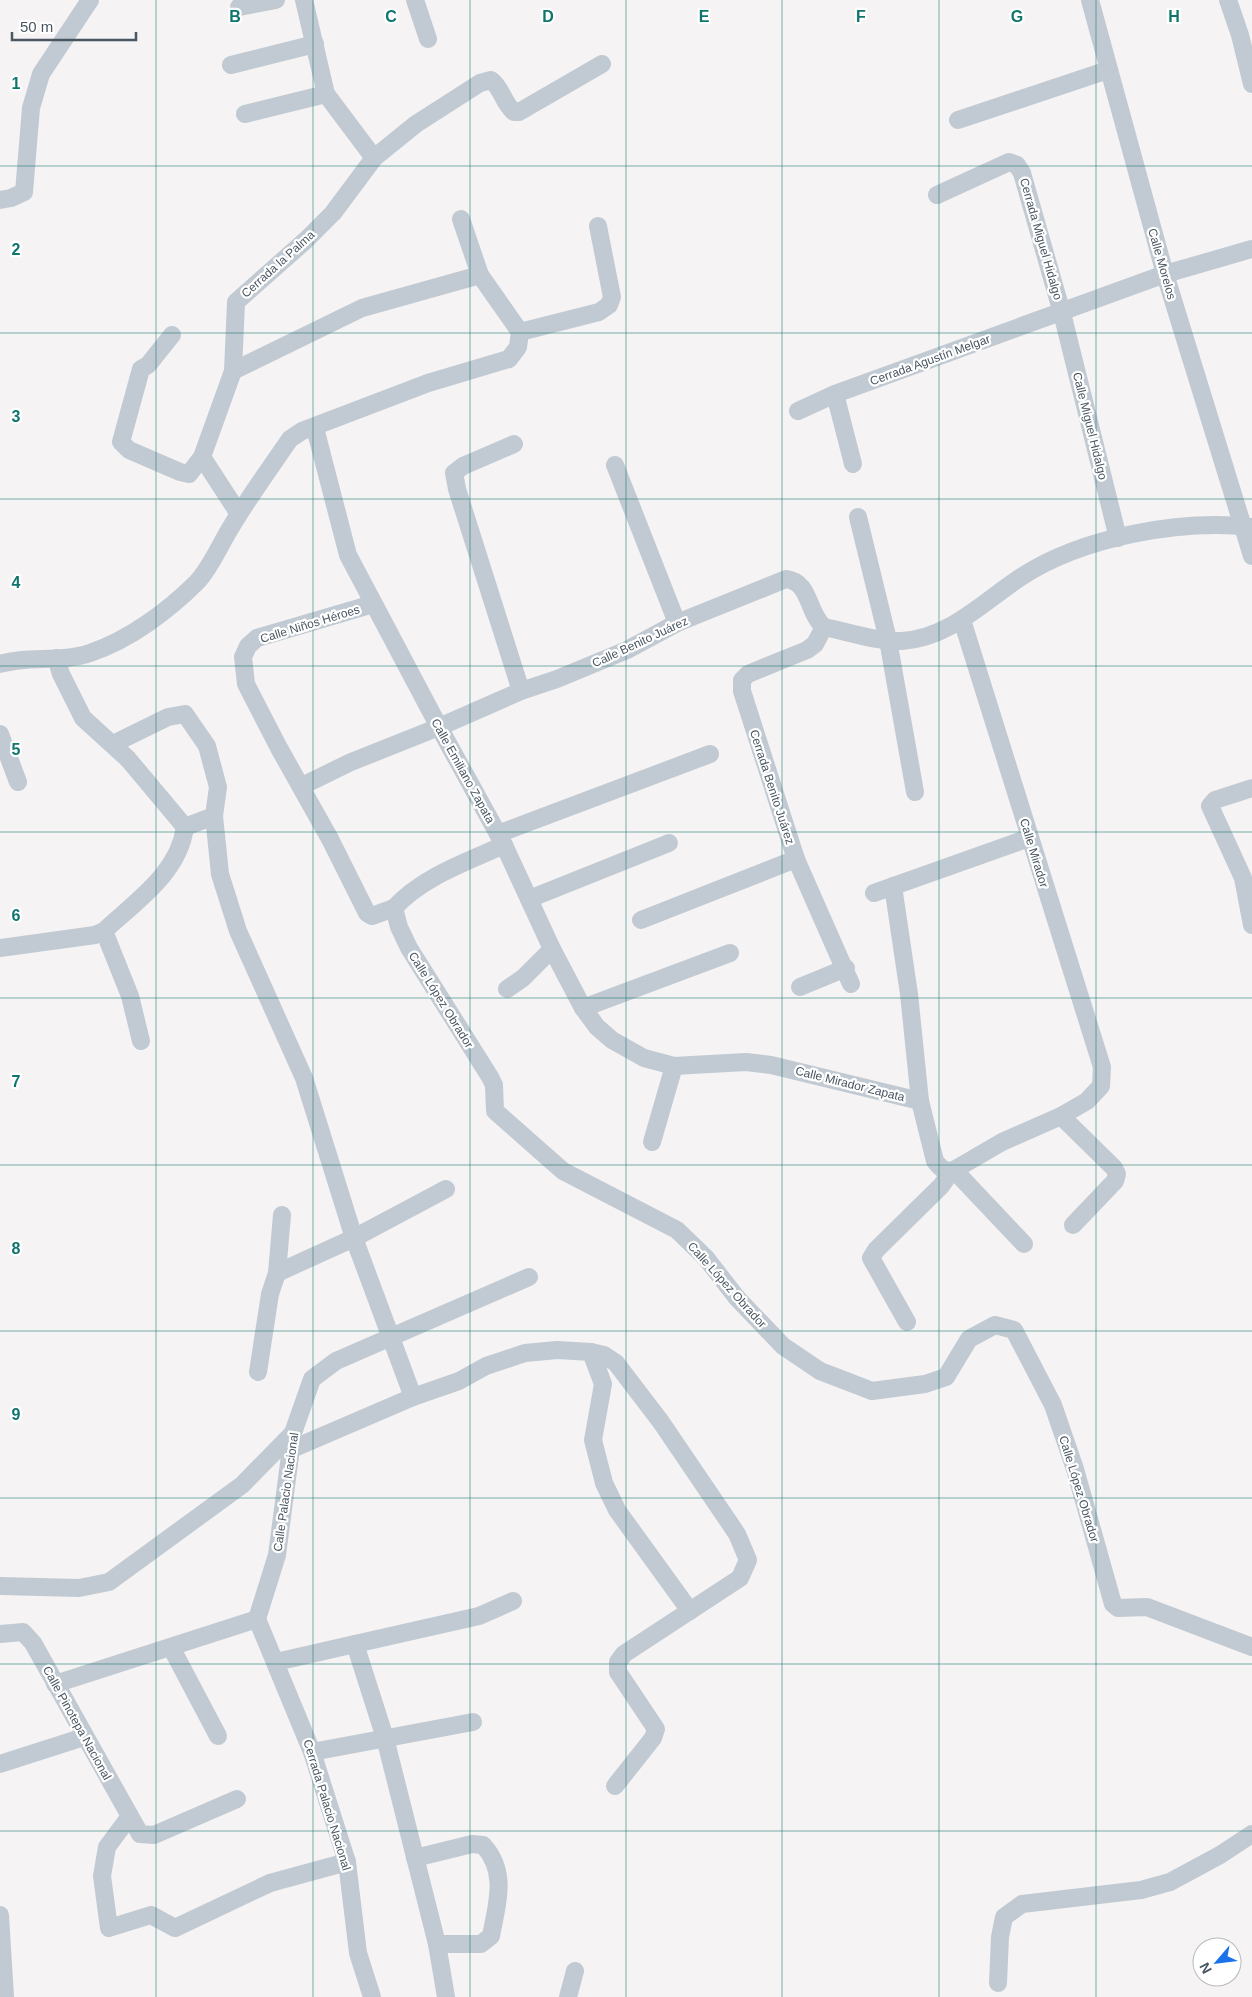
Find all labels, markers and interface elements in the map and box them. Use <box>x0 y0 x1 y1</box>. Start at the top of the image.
text: B <box>229 8 241 25</box>
text: C <box>385 8 397 25</box>
text: D <box>542 8 554 25</box>
text: E <box>699 8 710 25</box>
text: F <box>856 8 866 25</box>
text: G <box>1011 8 1023 25</box>
text: H <box>1168 8 1180 25</box>
scale bar <box>12 10 136 42</box>
text: 50 m <box>20 18 53 35</box>
text: 1 <box>12 75 21 92</box>
street label: Cerrada Miguel Hidalgo <box>1017 176 1065 302</box>
street label: Cerrada la Palma <box>239 227 318 300</box>
street label: Calle Morelos <box>1145 227 1179 301</box>
text: 2 <box>12 241 21 258</box>
street label: Cerrada Agustín Melgar <box>868 332 992 388</box>
street label: Calle Miguel Hidalgo <box>1070 371 1110 481</box>
text: 3 <box>12 408 21 425</box>
text: 4 <box>12 574 21 591</box>
street label: Calle Niños Héroes <box>259 602 361 646</box>
street label: Calle Benito Juárez <box>590 614 690 670</box>
street label: Calle Emiliano Zapata <box>428 716 498 826</box>
street label: Cerrada Benito Juárez <box>747 728 797 846</box>
text: 5 <box>12 741 21 758</box>
street label: Calle Mirador <box>1017 817 1051 889</box>
text: 6 <box>12 907 21 924</box>
street label: Calle López Obrador <box>406 949 476 1051</box>
street label: Calle Mirador Zapata <box>794 1064 906 1104</box>
text: 7 <box>12 1073 21 1090</box>
street label: Calle López Obrador <box>685 1239 769 1331</box>
text: 8 <box>12 1240 21 1257</box>
text: 9 <box>12 1406 21 1423</box>
street label: Calle Palacio Nacional <box>271 1432 301 1552</box>
street label: Calle López Obrador <box>1056 1434 1102 1544</box>
street label: Calle Pinotepa Nacional <box>40 1664 114 1782</box>
street label: Cerrada Palacio Nacional <box>300 1738 354 1872</box>
north arrow <box>1192 1937 1242 1987</box>
text: N <box>1196 1960 1215 1976</box>

